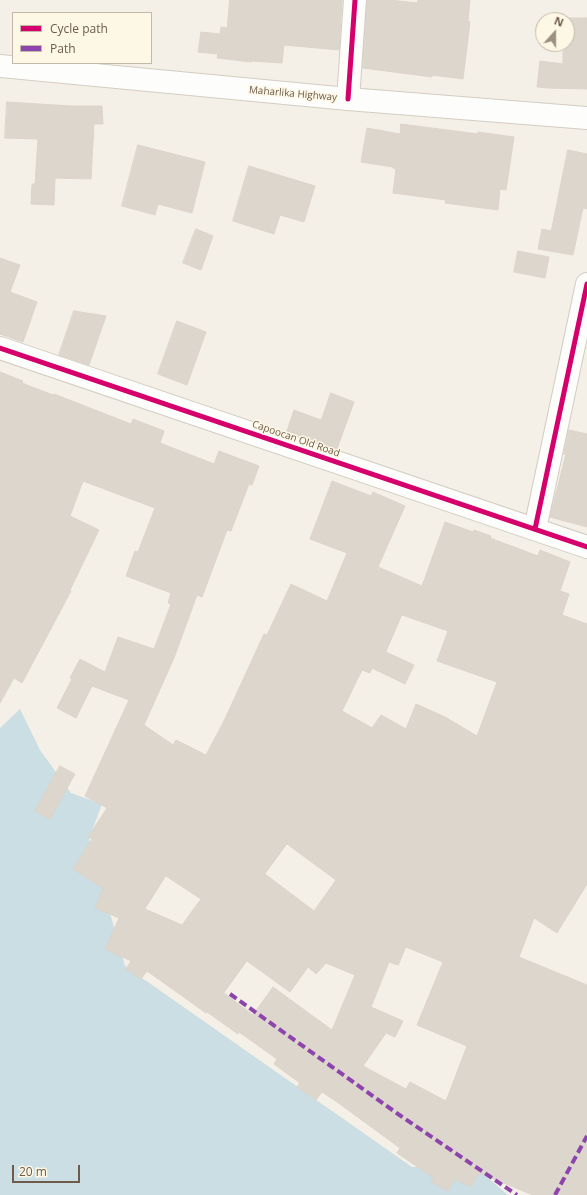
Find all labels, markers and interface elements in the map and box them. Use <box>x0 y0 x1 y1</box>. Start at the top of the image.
legend <box>12 12 152 64</box>
north arrow <box>535 12 575 52</box>
text: N <box>552 13 566 30</box>
text: Cycle path <box>50 20 108 37</box>
text: Path <box>50 40 76 57</box>
street label: Maharlika Highway <box>248 84 338 104</box>
street label: Capoocan Old Road <box>251 418 341 460</box>
scale bar <box>14 1157 82 1183</box>
text: 20 m <box>19 1163 47 1180</box>

